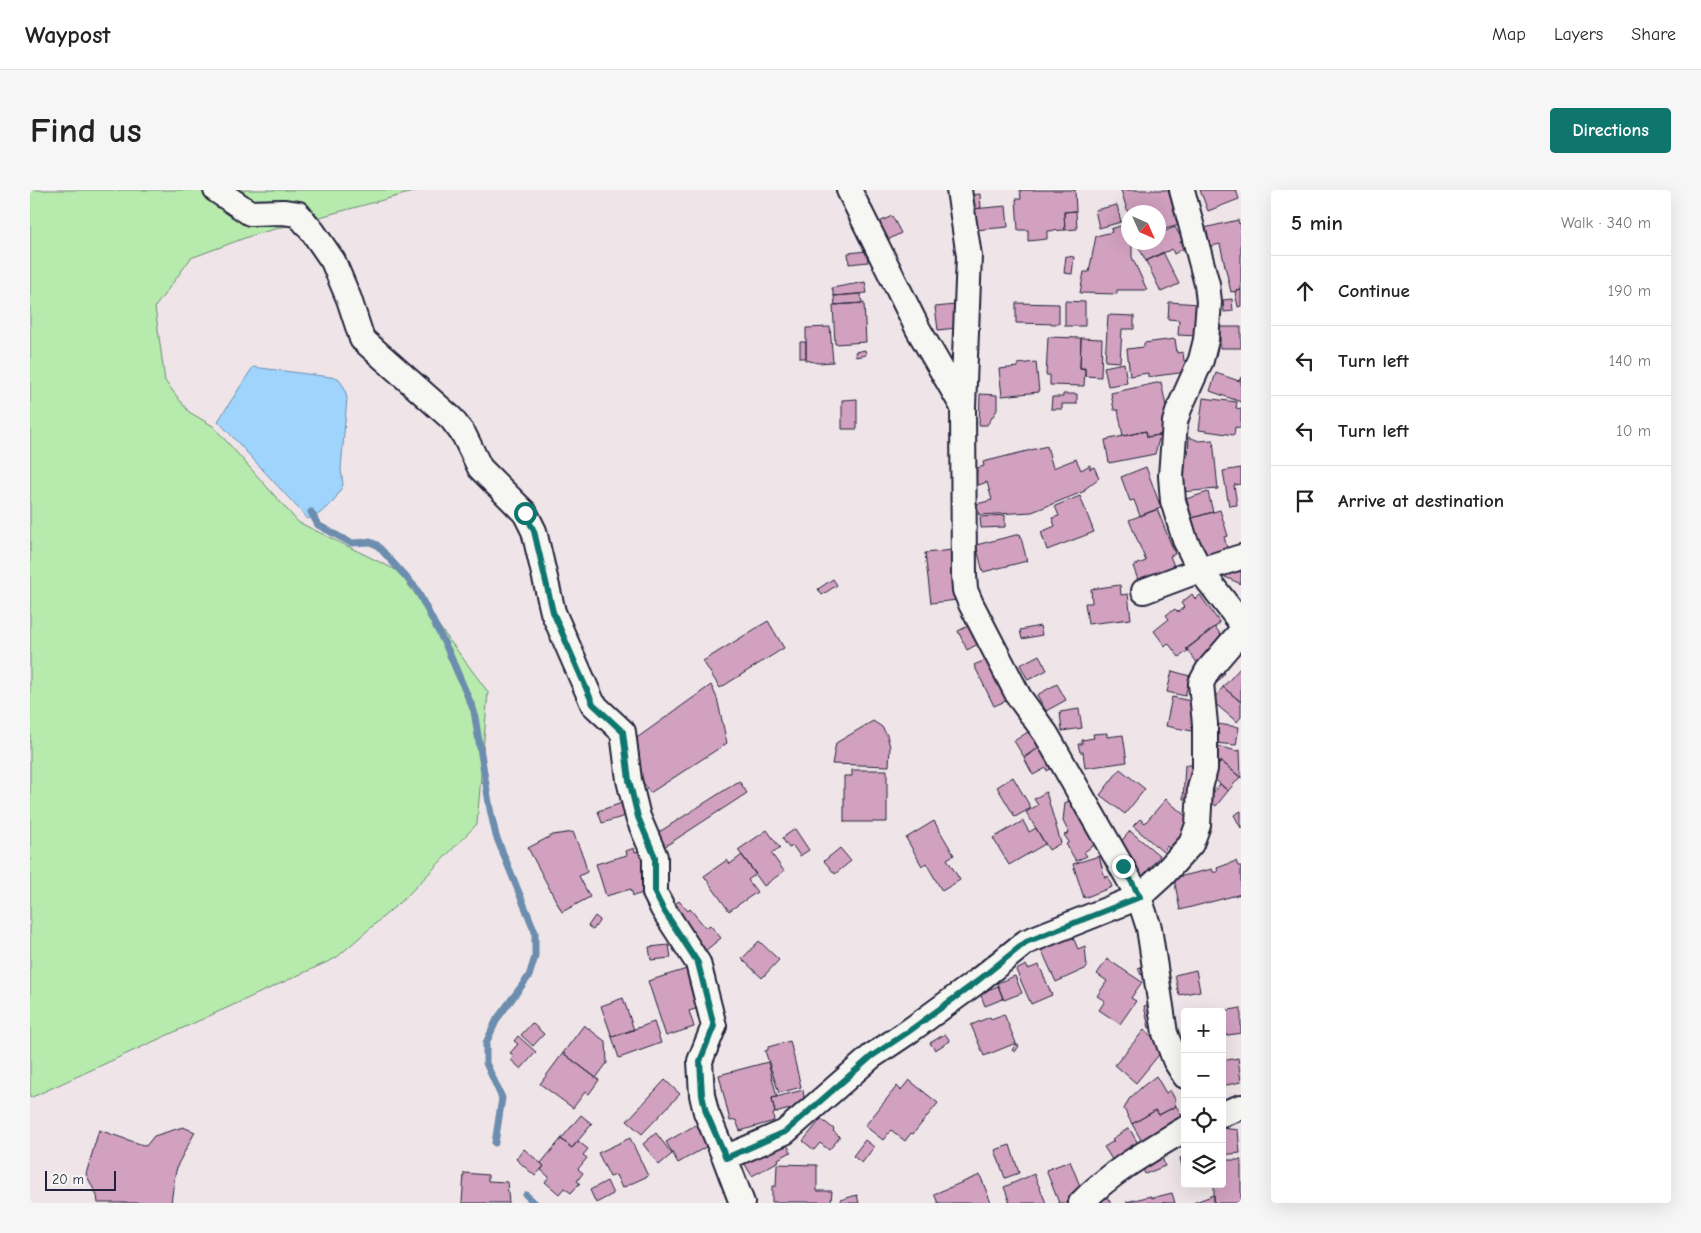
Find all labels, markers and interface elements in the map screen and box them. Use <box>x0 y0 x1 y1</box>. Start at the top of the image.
text: Waypost <box>25 21 110 49</box>
text: Map <box>1492 24 1526 45</box>
text: Layers <box>1554 24 1603 45</box>
text: Share <box>1631 24 1676 45</box>
button: Directions <box>1550 108 1671 153</box>
text: Find us <box>30 110 142 151</box>
north arrow <box>1121 205 1166 250</box>
text: 5 min <box>1291 211 1343 235</box>
text: Walk · 340 m <box>1561 214 1651 232</box>
icon: ahead <box>1291 277 1319 305</box>
text: Continue <box>1338 280 1410 302</box>
text: 190 m <box>1608 282 1651 300</box>
icon: left <box>1291 347 1319 375</box>
text: Turn left <box>1338 350 1409 372</box>
text: 140 m <box>1609 352 1651 370</box>
icon: left <box>1291 417 1319 445</box>
text: Turn left <box>1338 420 1409 442</box>
text: 10 m <box>1616 422 1651 440</box>
icon: arrive <box>1291 487 1319 515</box>
text: Arrive at destination <box>1338 490 1504 512</box>
route start <box>514 502 537 525</box>
route end <box>1112 855 1135 878</box>
map controls <box>1181 1008 1226 1188</box>
button: + <box>1181 1008 1226 1053</box>
button: − <box>1181 1053 1226 1098</box>
button: locate <box>1181 1098 1226 1143</box>
button: layers <box>1181 1143 1226 1188</box>
scale bar <box>45 1168 116 1191</box>
text: 20 m <box>52 1171 84 1188</box>

